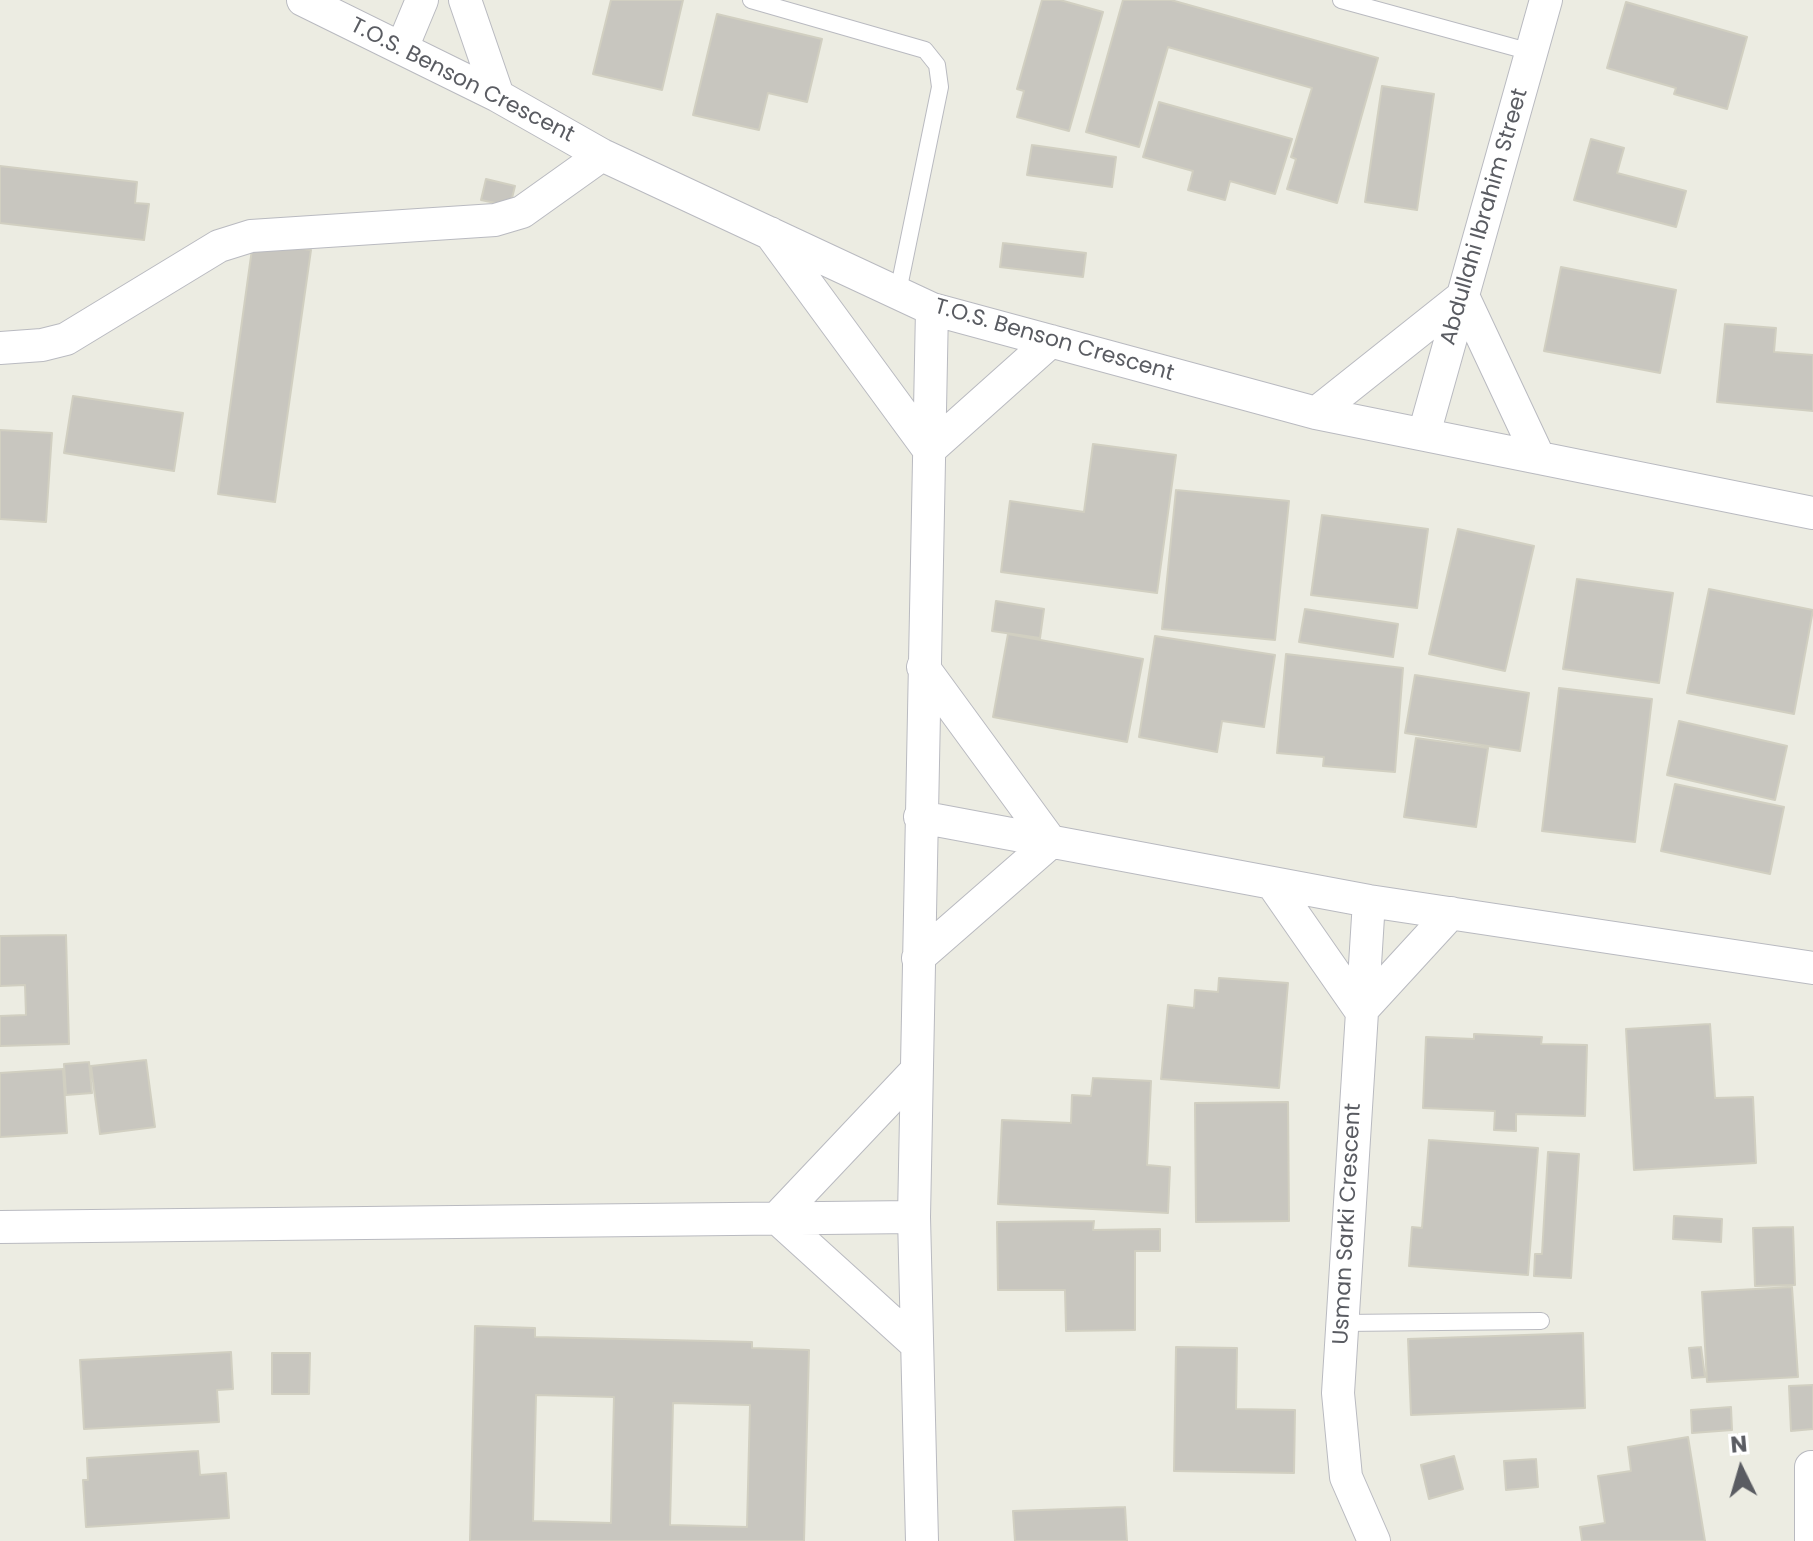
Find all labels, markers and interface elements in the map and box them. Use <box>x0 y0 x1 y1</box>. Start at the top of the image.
street label: T.O.S. Benson Crescent <box>346 13 578 149</box>
street label: Abdullahi Ibrahim Street <box>1436 86 1534 348</box>
street label: T.O.S. Benson Crescent <box>931 294 1177 388</box>
street label: Usman Sarki Crescent <box>1328 1103 1368 1345</box>
text: N <box>1729 1428 1748 1461</box>
north arrow <box>1701 1429 1781 1509</box>

